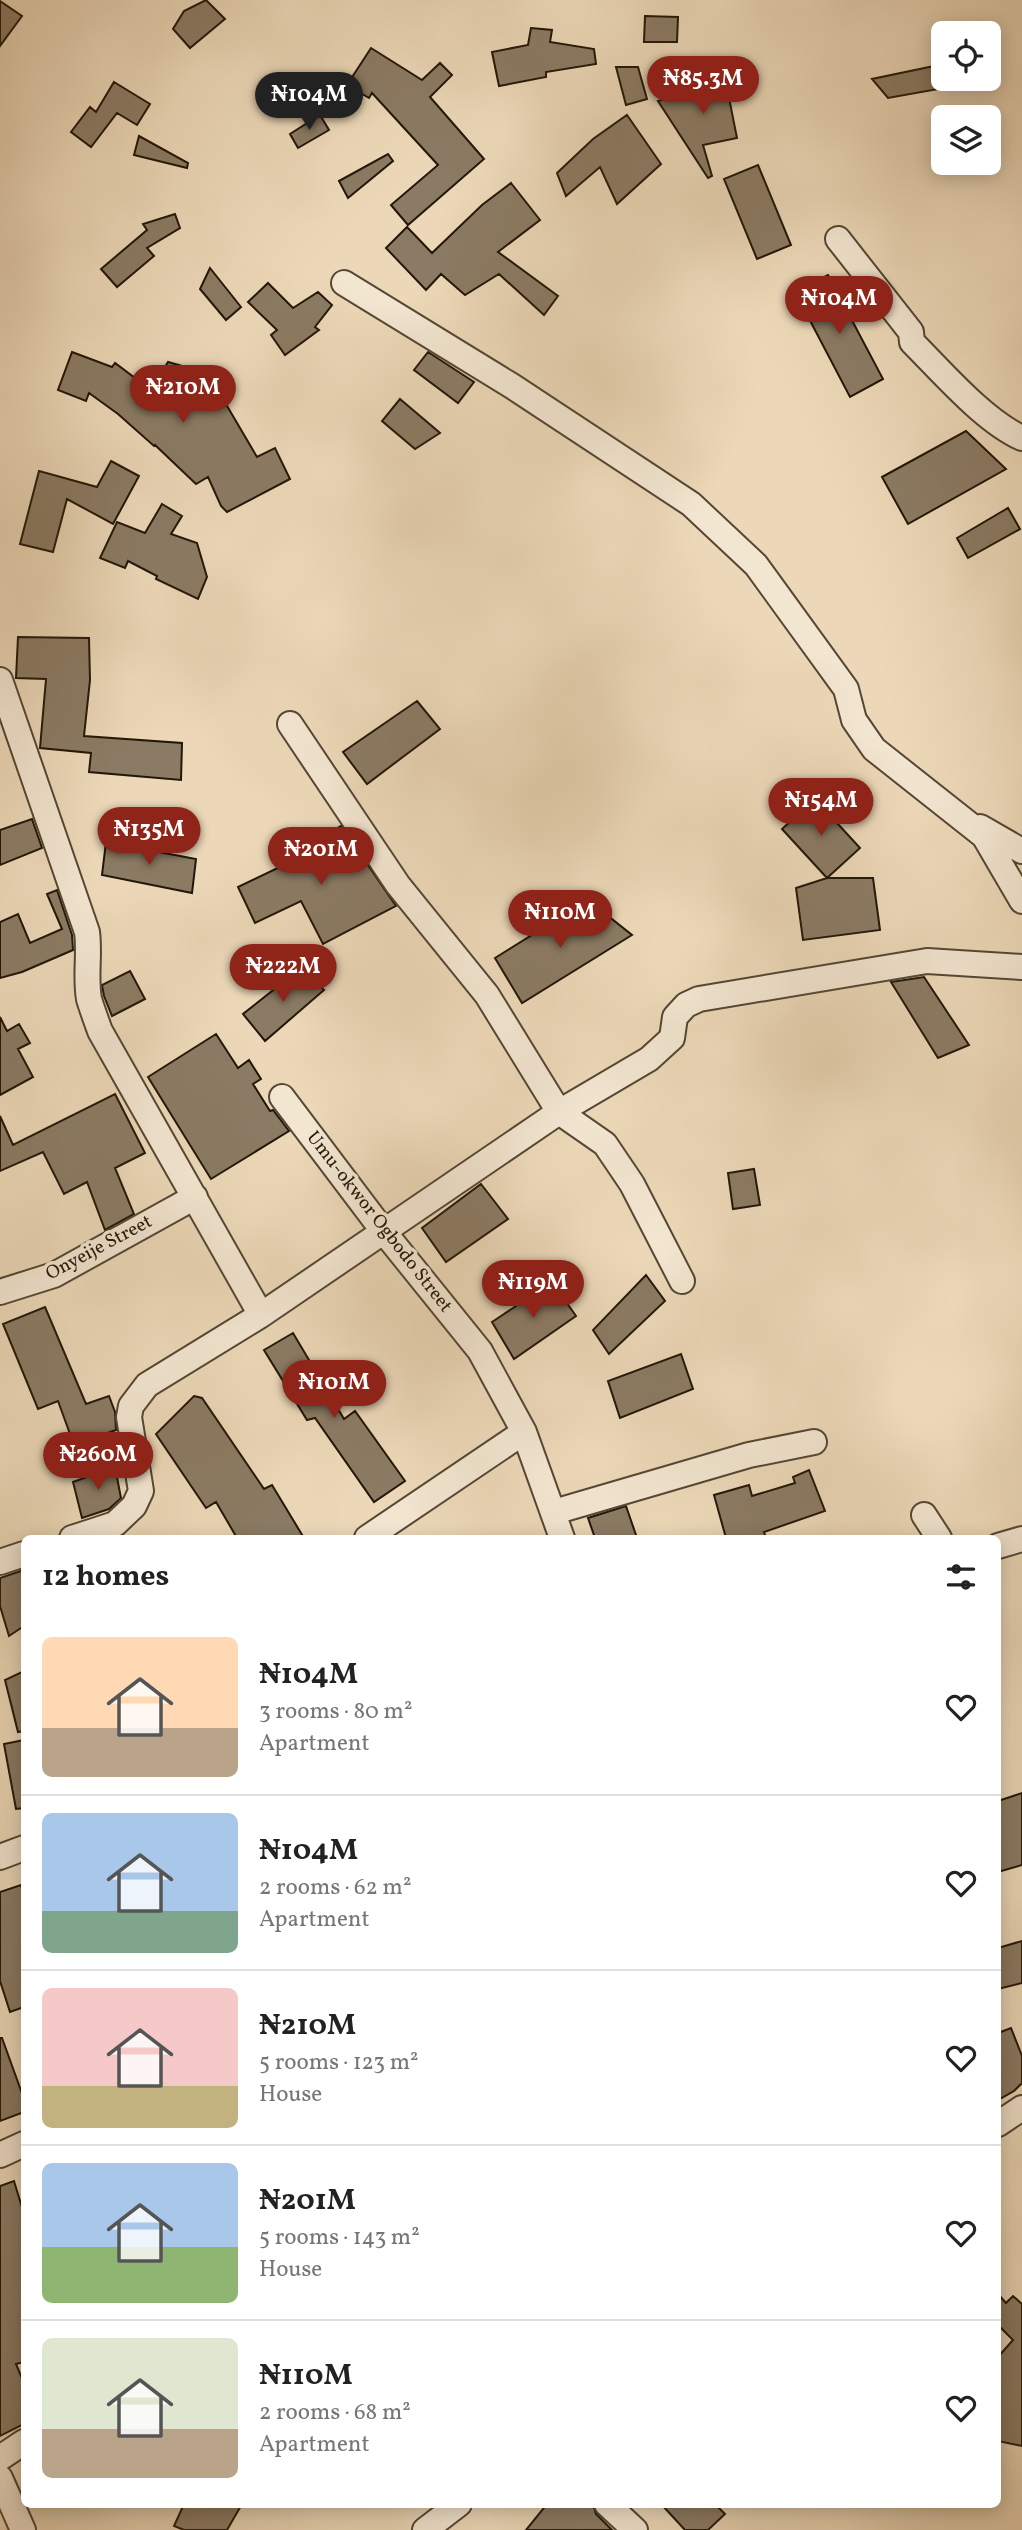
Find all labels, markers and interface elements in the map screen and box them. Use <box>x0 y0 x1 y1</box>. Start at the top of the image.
map controls <box>931 21 1001 175</box>
button: locate <box>931 21 1001 91</box>
pin: ₦85.3M <box>646 57 760 116</box>
text: ₦85.3M <box>663 63 743 95</box>
pin: ₦104M <box>260 72 358 132</box>
text: ₦104M <box>271 79 347 111</box>
button: layers <box>931 105 1001 175</box>
pin: ₦104M <box>790 276 888 336</box>
text: ₦104M <box>801 283 877 315</box>
pin: ₦210M <box>134 366 232 425</box>
text: ₦210M <box>146 372 220 404</box>
pin: ₦154M <box>772 778 870 838</box>
text: ₦154M <box>784 785 858 817</box>
pin: ₦135M <box>100 808 198 867</box>
text: ₦135M <box>114 814 184 846</box>
pin: ₦201M <box>272 828 370 887</box>
text: ₦201M <box>284 834 358 866</box>
pin: ₦110M <box>511 890 609 950</box>
text: ₦110M <box>524 897 596 929</box>
pin: ₦222M <box>234 944 332 1004</box>
text: ₦222M <box>246 951 320 983</box>
street label: Umu-okwor Ogbodo Street <box>300 1126 458 1318</box>
street label: Onyeije Street <box>41 1209 157 1287</box>
pin: ₦119M <box>484 1260 582 1320</box>
text: ₦119M <box>498 1267 568 1299</box>
pin: ₦101M <box>285 1360 383 1420</box>
text: ₦101M <box>298 1367 370 1399</box>
pin: ₦260M <box>49 1432 147 1492</box>
text: ₦260M <box>59 1439 137 1471</box>
text: 12 homes <box>42 1556 169 1598</box>
icon: filters <box>942 1558 980 1596</box>
text: ₦104M <box>259 1654 358 1696</box>
icon: home <box>98 1665 182 1749</box>
icon: heart <box>942 1688 980 1726</box>
text: 3 rooms · 80 m² <box>259 1696 412 1728</box>
text: Apartment <box>259 1728 370 1760</box>
text: ₦104M <box>259 1830 358 1872</box>
icon: home <box>98 1841 182 1925</box>
icon: heart <box>942 1864 980 1902</box>
text: 2 rooms · 62 m² <box>259 1872 411 1904</box>
text: Apartment <box>259 1904 370 1936</box>
text: ₦210M <box>259 2005 356 2047</box>
icon: home <box>98 2016 182 2100</box>
icon: heart <box>942 2039 980 2077</box>
text: 5 rooms · 123 m² <box>259 2047 419 2079</box>
text: House <box>259 2079 322 2111</box>
text: ₦201M <box>259 2180 356 2222</box>
icon: home <box>98 2191 182 2275</box>
icon: heart <box>942 2214 980 2252</box>
text: 5 rooms · 143 m² <box>259 2222 420 2254</box>
text: House <box>259 2254 322 2286</box>
text: ₦110M <box>259 2355 352 2397</box>
icon: home <box>98 2366 182 2450</box>
icon: heart <box>942 2389 980 2427</box>
text: 2 rooms · 68 m² <box>259 2397 411 2429</box>
text: Apartment <box>259 2429 370 2461</box>

